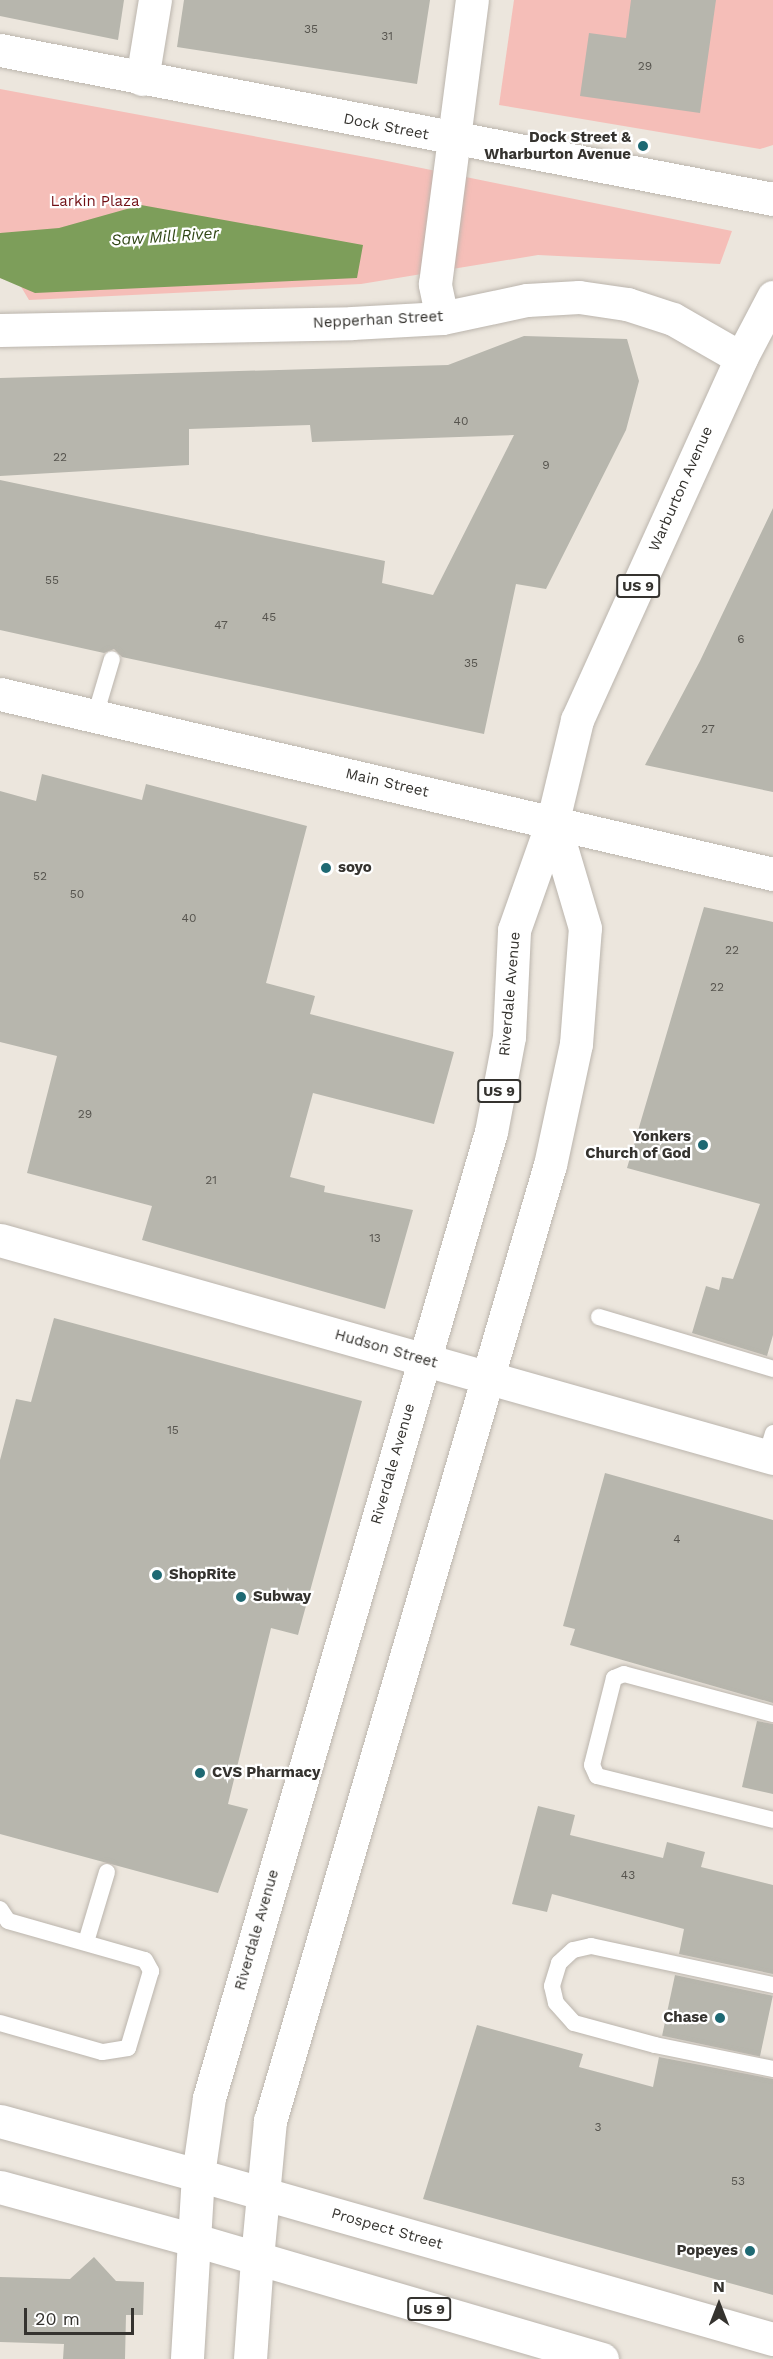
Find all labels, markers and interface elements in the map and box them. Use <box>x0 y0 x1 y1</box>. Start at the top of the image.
house number: 35 <box>304 23 318 37</box>
house number: 31 <box>381 30 393 44</box>
house number: 29 <box>638 60 652 74</box>
street label: Dock Street <box>342 110 430 144</box>
place label: Dock Street & Wharburton Avenue <box>484 128 631 163</box>
marker: Dock Street & Wharburton Avenue <box>636 139 650 153</box>
park label: Larkin Plaza <box>50 193 140 211</box>
water label: Saw Mill River <box>110 224 220 250</box>
street label: Nepperhan Street <box>312 308 444 332</box>
house number: 40 <box>454 415 468 429</box>
street label: Warburton Avenue <box>645 423 717 555</box>
house number: 22 <box>53 451 67 465</box>
house number: 9 <box>542 459 550 473</box>
house number: 55 <box>45 574 59 588</box>
road number: US 9 <box>616 575 660 597</box>
house number: 45 <box>262 611 276 625</box>
house number: 47 <box>214 619 228 633</box>
house number: 6 <box>737 633 745 647</box>
house number: 35 <box>464 657 478 671</box>
house number: 27 <box>701 723 715 737</box>
street label: Main Street <box>344 765 430 801</box>
place label: soyo <box>338 859 372 877</box>
marker: soyo <box>319 861 333 875</box>
house number: 52 <box>33 870 47 884</box>
house number: 50 <box>70 888 84 902</box>
house number: 40 <box>182 912 196 926</box>
street label: Riverdale Avenue <box>496 931 524 1057</box>
house number: 22 <box>725 944 739 958</box>
house number: 22 <box>710 981 724 995</box>
road number: US 9 <box>476 1080 522 1102</box>
house number: 29 <box>78 1108 92 1122</box>
place label: Yonkers Church of God <box>585 1127 691 1162</box>
marker: Yonkers Church of God <box>696 1138 710 1152</box>
house number: 21 <box>205 1174 217 1188</box>
house number: 13 <box>369 1232 381 1246</box>
street label: Hudson Street <box>333 1326 439 1372</box>
street label: Riverdale Avenue <box>367 1401 419 1527</box>
house number: 15 <box>167 1424 179 1438</box>
house number: 4 <box>673 1533 681 1547</box>
place label: ShopRite <box>169 1566 236 1584</box>
marker: ShopRite <box>150 1568 164 1582</box>
place label: Subway <box>253 1588 311 1606</box>
marker: Subway <box>234 1590 248 1604</box>
place label: CVS Pharmacy <box>212 1764 320 1782</box>
marker: CVS Pharmacy <box>193 1766 207 1780</box>
street label: Riverdale Avenue <box>231 1867 283 1993</box>
house number: 43 <box>621 1869 635 1883</box>
place label: Chase <box>663 2009 708 2027</box>
marker: Chase <box>713 2011 727 2025</box>
house number: 3 <box>595 2121 601 2135</box>
house number: 53 <box>731 2175 745 2189</box>
street label: Prospect Street <box>329 2205 445 2253</box>
place label: Popeyes <box>676 2242 738 2260</box>
marker: Popeyes <box>743 2244 757 2258</box>
north arrow <box>689 2275 749 2335</box>
text: N <box>713 2277 725 2296</box>
scale bar <box>27 2296 136 2334</box>
road number: US 9 <box>406 2298 452 2320</box>
text: 20 m <box>35 2308 80 2329</box>

